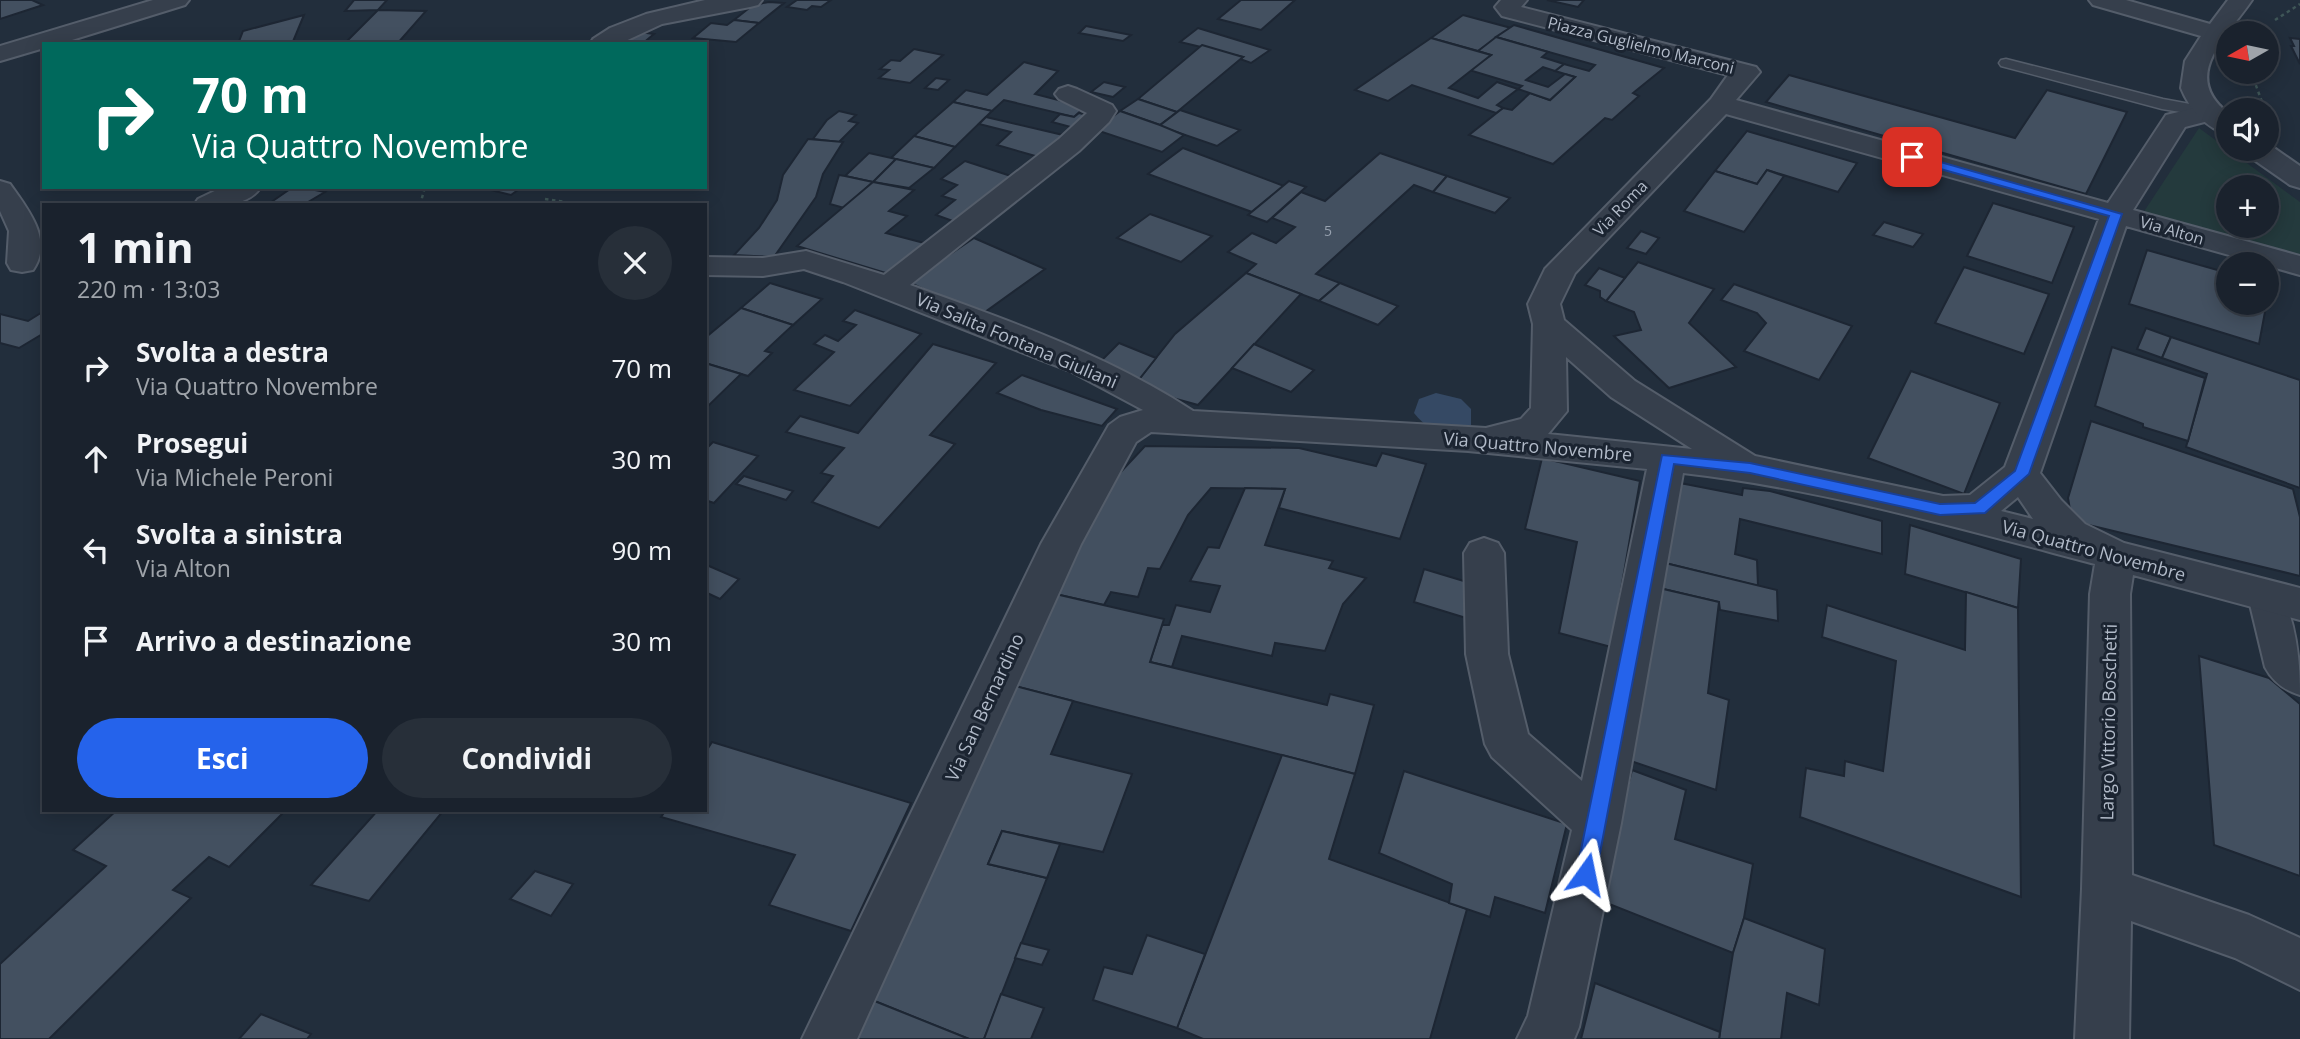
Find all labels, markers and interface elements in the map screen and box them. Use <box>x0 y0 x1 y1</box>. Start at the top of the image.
street label: Piazza Guglielmo Marconi <box>1545 11 1737 79</box>
north arrow <box>2216 21 2278 84</box>
map controls <box>2216 21 2279 315</box>
text: 70 m <box>192 61 309 127</box>
icon: right <box>77 70 168 161</box>
button: sound <box>2216 98 2279 161</box>
text: Via Quattro Novembre <box>192 124 529 167</box>
pin <box>1882 127 1942 187</box>
icon: arrive <box>1893 138 1931 176</box>
street label: Via Roma <box>1588 175 1652 241</box>
button: + <box>2216 175 2279 238</box>
street label: Via Alton <box>2137 210 2207 250</box>
text: 1 min <box>77 218 194 275</box>
house number: 5 <box>1324 221 1332 240</box>
button: close <box>598 226 672 300</box>
button: − <box>2216 252 2279 315</box>
text: 220 m · 13:03 <box>77 273 220 305</box>
street label: Via Salita Fontana Giuliani <box>913 287 1121 393</box>
text: Svolta a destra <box>136 334 329 370</box>
icon: right <box>77 349 115 387</box>
text: 70 m <box>611 350 672 386</box>
text: Via Quattro Novembre <box>136 370 378 402</box>
text: Prosegui <box>136 425 248 461</box>
street label: Via Quattro Novembre <box>1443 426 1633 466</box>
icon: ahead <box>77 440 115 478</box>
text: 30 m <box>611 441 672 477</box>
text: Via Michele Peroni <box>136 461 333 493</box>
street label: Via Quattro Novembre <box>1999 514 2189 586</box>
text: Svolta a sinistra <box>136 516 343 552</box>
icon: left <box>77 531 115 569</box>
text: 90 m <box>611 532 672 568</box>
text: Via Alton <box>136 552 231 584</box>
icon: arrive <box>77 622 115 660</box>
text: Arrivo a destinazione <box>136 623 412 659</box>
text: 30 m <box>611 623 672 659</box>
street label: Largo Vittorio Boschetti <box>2094 624 2122 820</box>
street label: Via San Bernardino <box>939 629 1029 785</box>
button: Esci <box>77 718 368 798</box>
button: Condividi <box>382 718 672 798</box>
position arrow <box>1549 837 1623 911</box>

